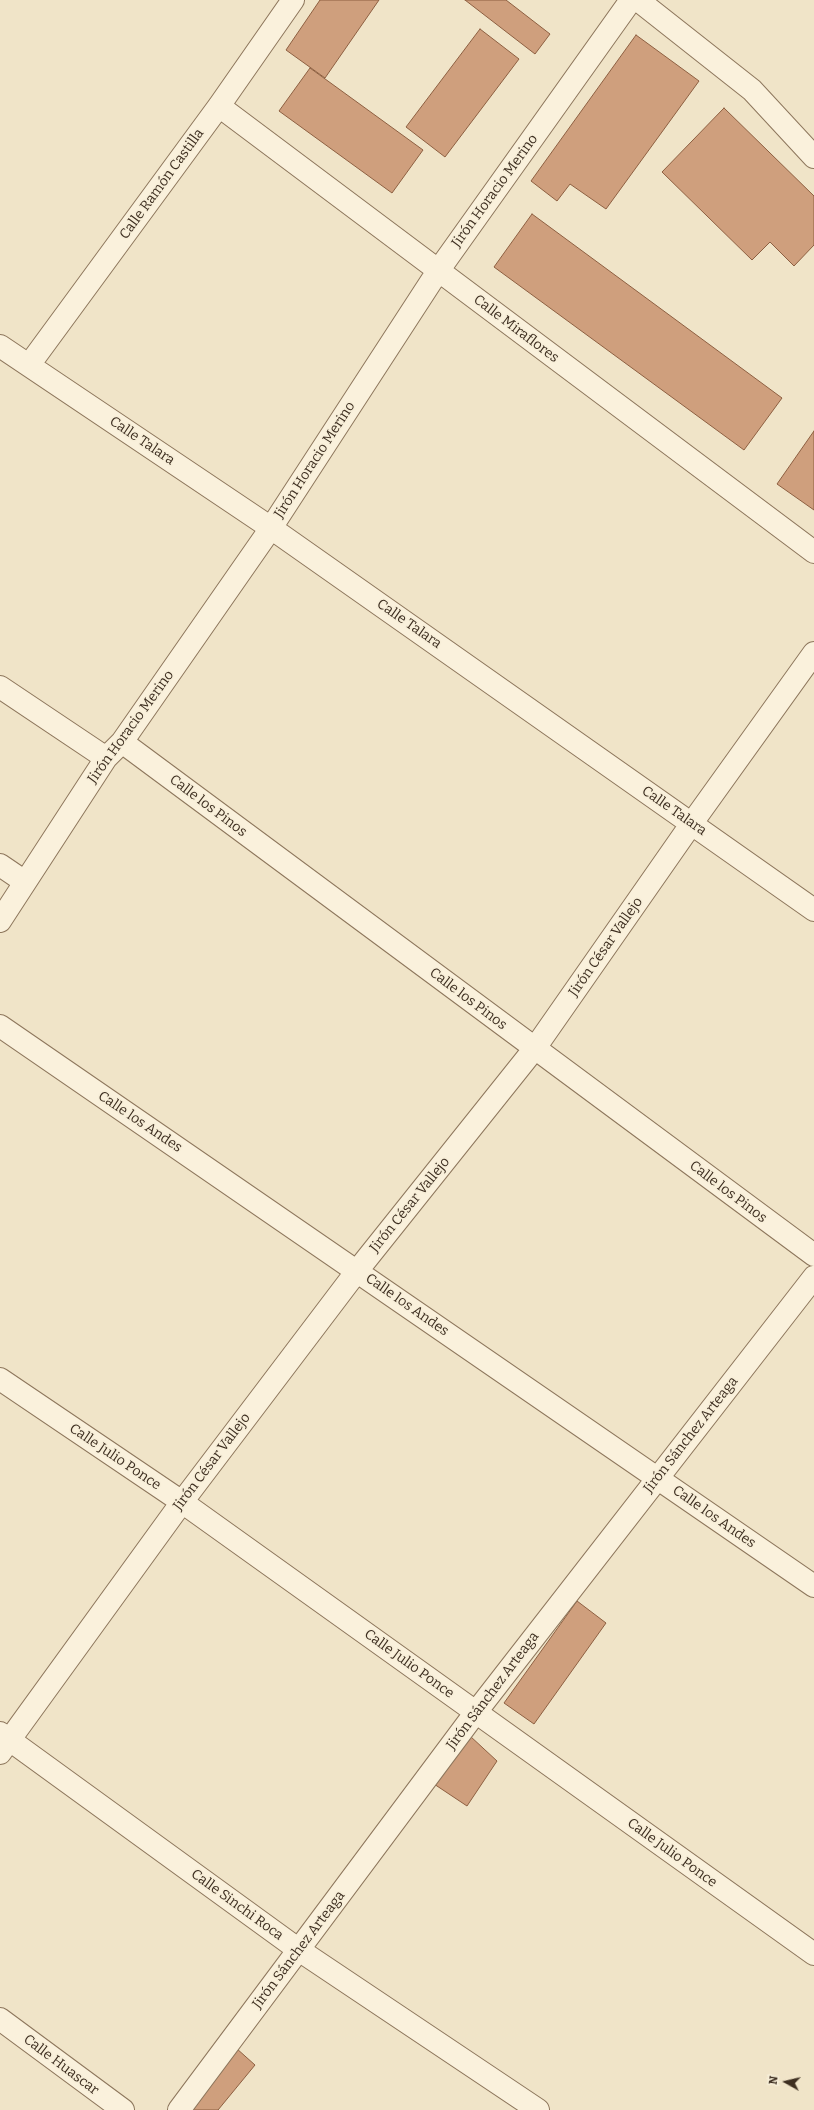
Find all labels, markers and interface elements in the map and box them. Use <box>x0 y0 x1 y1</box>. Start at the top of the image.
street label: Calle Ramón Castilla <box>116 125 208 243</box>
street label: Jirón Horacio Merino <box>448 131 542 251</box>
street label: Calle Miraflores <box>470 292 562 366</box>
street label: Jirón Horacio Merino <box>271 399 359 521</box>
street label: Calle Talara <box>106 413 178 469</box>
street label: Calle Talara <box>374 596 444 652</box>
street label: Jirón Horacio Merino <box>84 667 178 787</box>
street label: Calle los Pinos <box>166 771 250 841</box>
street label: Calle Talara <box>639 783 709 839</box>
street label: Jirón César Vallejo <box>565 894 647 1000</box>
street label: Calle los Pinos <box>426 964 510 1034</box>
street label: Calle los Andes <box>95 1088 185 1156</box>
street label: Jirón César Vallejo <box>366 1154 454 1256</box>
street label: Calle los Pinos <box>686 1157 770 1227</box>
street label: Calle los Andes <box>362 1270 452 1340</box>
street label: Jirón Sánchez Arteaga <box>640 1373 742 1497</box>
street label: Jirón César Vallejo <box>170 1410 254 1514</box>
street label: Calle Julio Ponce <box>66 1420 164 1494</box>
street label: Calle los Andes <box>669 1482 759 1552</box>
street label: Calle Julio Ponce <box>361 1626 457 1702</box>
street label: Jirón Sánchez Arteaga <box>443 1629 543 1753</box>
street label: Calle Julio Ponce <box>624 1815 720 1891</box>
street label: Calle Sinchi Roca <box>188 1866 286 1944</box>
street label: Jirón Sánchez Arteaga <box>249 1888 349 2012</box>
street label: Calle Huascar <box>20 2031 102 2099</box>
north arrow <box>766 2062 806 2102</box>
text: N <box>767 2075 781 2085</box>

